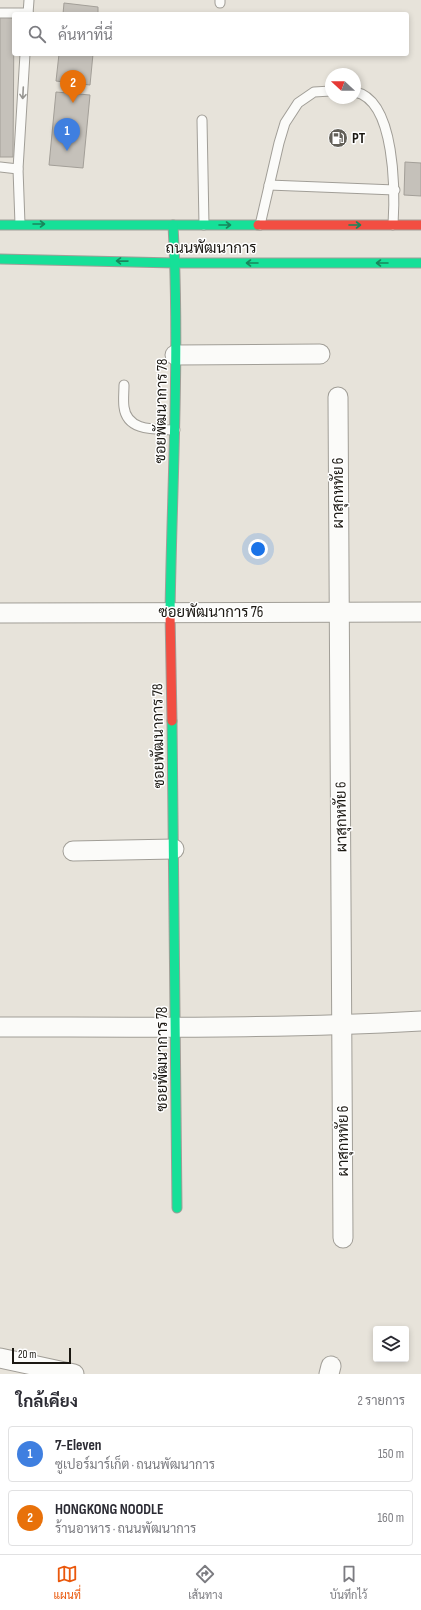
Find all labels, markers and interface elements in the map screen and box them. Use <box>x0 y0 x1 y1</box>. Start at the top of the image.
search box <box>12 12 409 56</box>
icon: search <box>26 23 48 45</box>
text: ค้นหาที่นี่ <box>58 26 113 45</box>
north arrow <box>325 68 361 104</box>
pin: 2 <box>60 70 86 103</box>
one-way arrow <box>19 86 26 99</box>
pin: 1 <box>54 118 80 151</box>
fuel station icon: PT <box>327 127 349 149</box>
place label: PT <box>352 129 366 148</box>
one-way arrow <box>32 220 45 228</box>
one-way arrow <box>218 221 231 229</box>
one-way arrow <box>348 221 361 229</box>
street label: ถนนพัฒนาการ <box>165 239 257 258</box>
one-way arrow <box>116 258 129 265</box>
one-way arrow <box>246 259 259 267</box>
one-way arrow <box>376 259 389 267</box>
street label: ซอยพัฒนาการ 78 <box>151 358 172 464</box>
street label: ผาสุกหทัย 6 <box>329 458 349 528</box>
your location <box>248 539 268 559</box>
street label: ซอยพัฒนาการ 76 <box>159 603 263 622</box>
street label: ซอยพัฒนาการ 78 <box>148 683 169 789</box>
street label: ผาสุกหทัย 6 <box>331 781 353 853</box>
street label: ซอยพัฒนาการ 78 <box>153 1007 172 1111</box>
street label: ผาสุกหทัย 6 <box>334 1106 354 1176</box>
map controls <box>373 1326 409 1362</box>
button: layers <box>373 1326 409 1362</box>
scale bar <box>12 1346 71 1365</box>
text: 20 m <box>18 1348 36 1361</box>
text: ใกล้เคียง <box>16 1392 78 1412</box>
text: 2 รายการ <box>357 1393 405 1409</box>
text: 7-Eleven <box>55 1436 102 1455</box>
text: 1 <box>27 1446 33 1462</box>
text: 150 m <box>378 1446 404 1462</box>
text: ซูเปอร์มาร์เก็ต · ถนนพัฒนาการ <box>55 1457 215 1473</box>
text: HONGKONG NOODLE <box>55 1500 164 1519</box>
text: 2 <box>27 1510 33 1526</box>
text: 160 m <box>378 1510 404 1526</box>
text: ร้านอาหาร · ถนนพัฒนาการ <box>55 1521 196 1537</box>
tab: แผนที่ <box>54 1563 81 1602</box>
tab: เส้นทาง <box>188 1563 223 1602</box>
tab: บันทึกไว้ <box>330 1563 367 1602</box>

